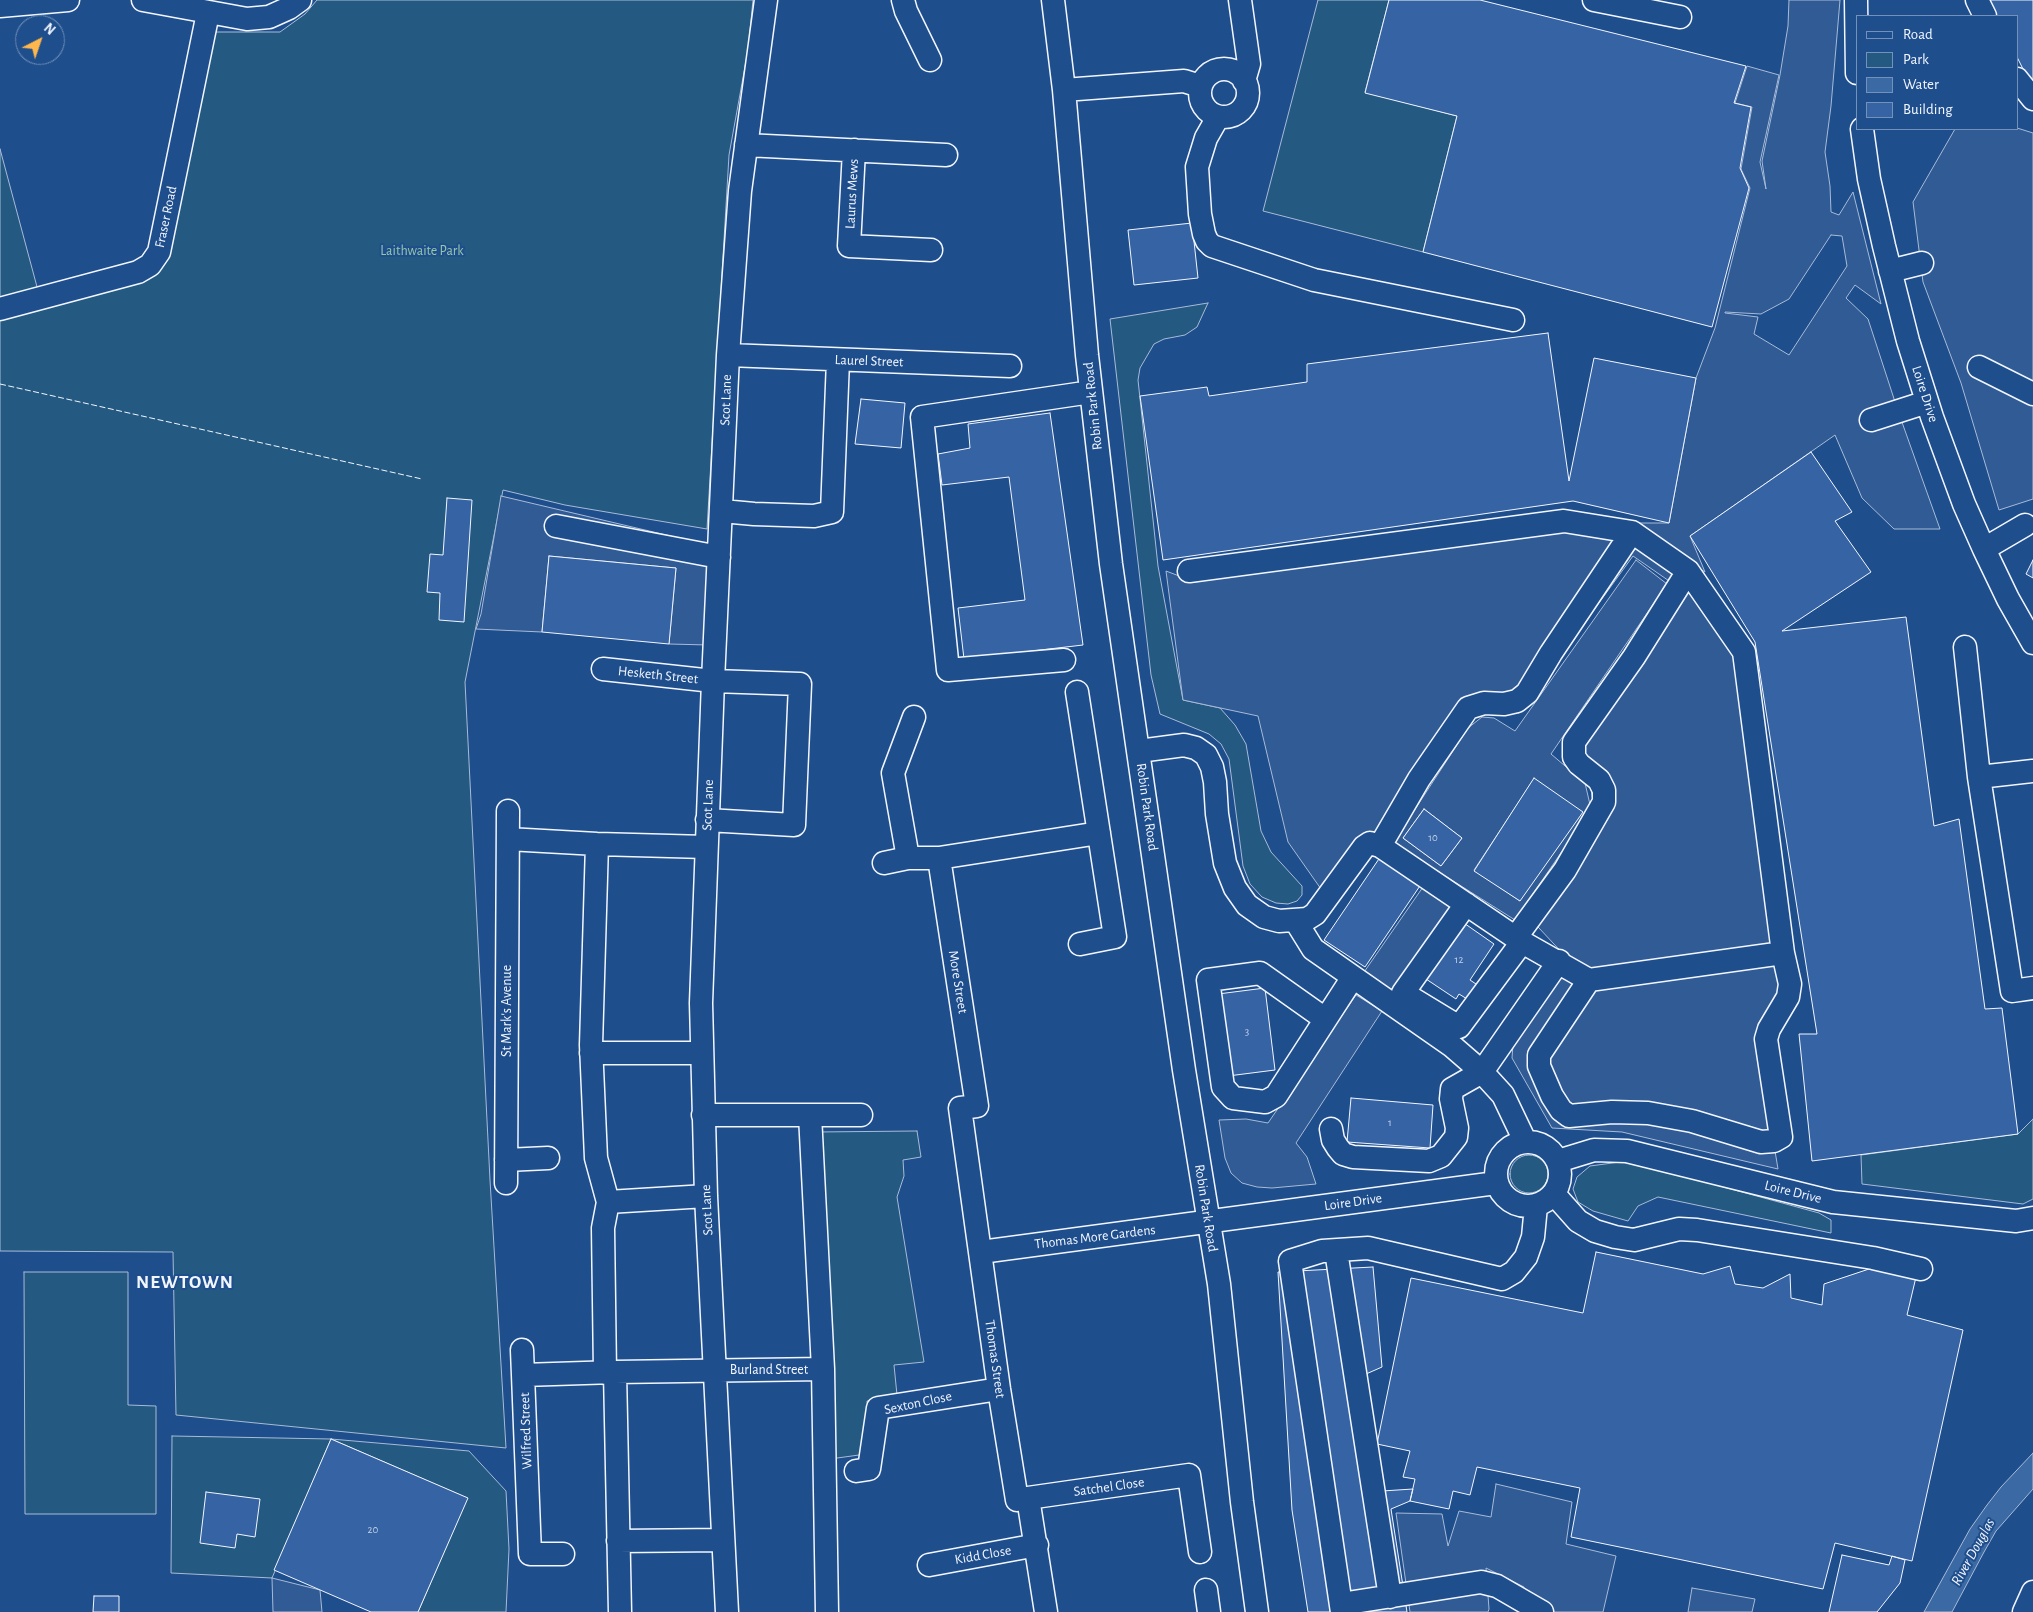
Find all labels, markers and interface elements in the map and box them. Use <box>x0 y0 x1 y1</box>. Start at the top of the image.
north arrow <box>15 15 65 65</box>
legend <box>1856 15 2018 130</box>
text: N <box>41 21 57 38</box>
text: Road <box>1903 27 1933 42</box>
text: Park <box>1903 52 1929 67</box>
text: Water <box>1903 77 1939 92</box>
text: Building <box>1903 102 1953 117</box>
street label: Laurus Mews <box>842 158 862 230</box>
street label: Fraser Road <box>151 185 181 249</box>
park label: Laithwaite Park <box>380 243 464 259</box>
street label: Laurel Street <box>834 351 904 371</box>
street label: Robin Park Road <box>1080 361 1106 451</box>
street label: Loire Drive <box>1908 364 1942 424</box>
street label: Scot Lane <box>717 374 735 426</box>
street label: Hesketh Street <box>617 662 699 688</box>
street label: Robin Park Road <box>1133 762 1161 852</box>
street label: Scot Lane <box>699 779 717 831</box>
house number: 10 <box>1428 831 1438 845</box>
street label: More Street <box>945 949 971 1015</box>
house number: 12 <box>1455 953 1463 967</box>
street label: St Mark's Avenue <box>499 965 515 1057</box>
house number: 3 <box>1245 1025 1249 1039</box>
house number: 1 <box>1388 1116 1392 1130</box>
street label: Robin Park Road <box>1191 1163 1221 1253</box>
street label: Loire Drive <box>1763 1177 1823 1207</box>
street label: Scot Lane <box>697 1184 717 1236</box>
street label: Loire Drive <box>1323 1190 1383 1214</box>
street label: Thomas More Gardens <box>1033 1221 1157 1253</box>
district label: NEWTOWN <box>135 1271 235 1293</box>
street label: Thomas Street <box>981 1319 1009 1399</box>
street label: Burland Street <box>730 1362 808 1378</box>
street label: Sexton Close <box>883 1388 953 1418</box>
street label: Wilfred Street <box>516 1392 536 1470</box>
street label: Satchel Close <box>1073 1474 1145 1500</box>
water label: River Douglas <box>1947 1515 1999 1589</box>
house number: 20 <box>368 1523 378 1537</box>
street label: Kidd Close <box>953 1542 1013 1568</box>

